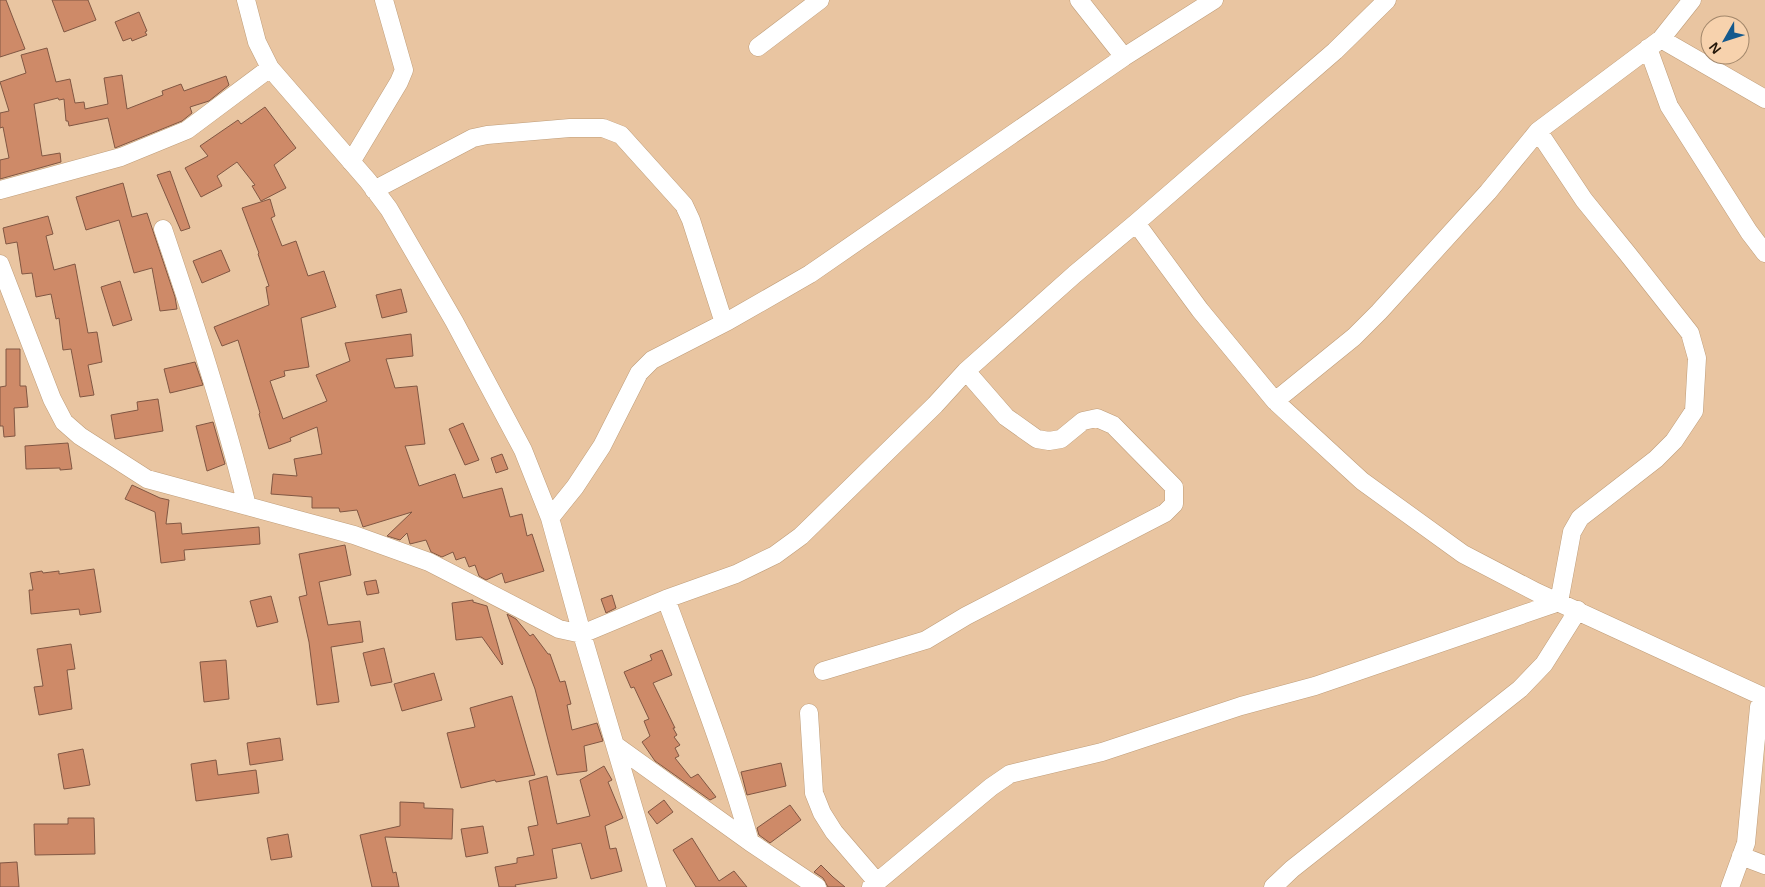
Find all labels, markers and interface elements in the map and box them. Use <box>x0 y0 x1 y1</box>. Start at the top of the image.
north arrow <box>1700 15 1750 65</box>
text: N <box>1705 39 1724 57</box>

